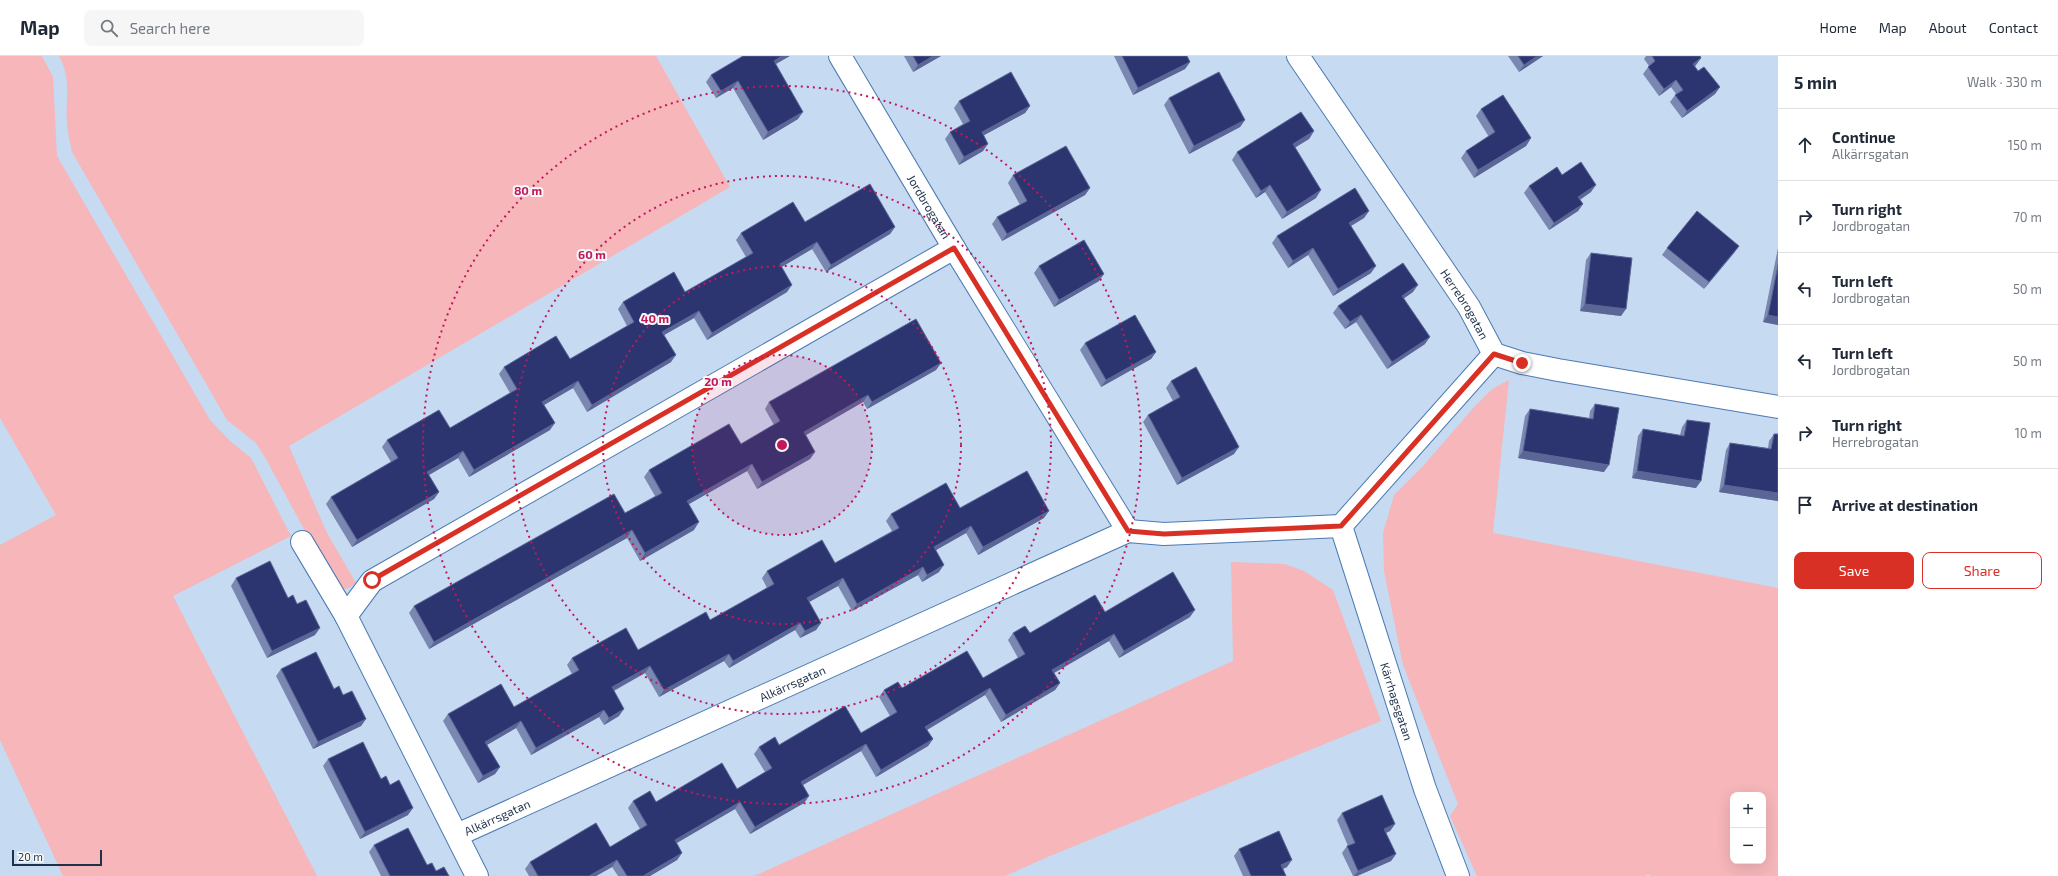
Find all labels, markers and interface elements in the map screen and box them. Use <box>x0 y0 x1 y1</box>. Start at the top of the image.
search box <box>84 10 364 46</box>
text: Map <box>20 16 60 39</box>
icon: search <box>98 17 120 39</box>
text: Search here <box>130 19 210 37</box>
text: Home <box>1820 19 1857 36</box>
text: Map <box>1879 19 1907 36</box>
text: About <box>1929 19 1967 36</box>
text: Contact <box>1989 19 2038 36</box>
text: 5 min <box>1794 72 1837 92</box>
text: Walk · 330 m <box>1967 74 2042 90</box>
text: Continue <box>1832 128 1895 146</box>
icon: ahead <box>1794 134 1816 156</box>
text: 150 m <box>2008 137 2042 153</box>
text: Alkärrsgatan <box>1832 146 1909 162</box>
street label: Jordbrogatan <box>905 172 954 241</box>
text: 80 m <box>514 183 542 197</box>
text: Turn right <box>1832 200 1902 218</box>
icon: right <box>1794 206 1816 228</box>
text: 70 m <box>2013 209 2042 225</box>
text: Jordbrogatan <box>1832 218 1910 234</box>
text: 60 m <box>578 247 606 261</box>
street label: Herrebrogatan <box>1438 266 1492 342</box>
text: Turn left <box>1832 272 1893 290</box>
icon: left <box>1794 278 1816 300</box>
text: 50 m <box>2013 281 2042 297</box>
text: Jordbrogatan <box>1832 290 1910 306</box>
text: 40 m <box>641 311 669 325</box>
text: Turn left <box>1832 344 1893 362</box>
icon: left <box>1794 350 1816 372</box>
text: 50 m <box>2013 353 2042 369</box>
route end <box>1513 354 1531 372</box>
text: Jordbrogatan <box>1832 362 1910 378</box>
text: 20 m <box>704 374 732 388</box>
text: Turn right <box>1832 416 1902 434</box>
icon: right <box>1794 422 1816 444</box>
text: 10 m <box>2015 425 2042 441</box>
text: Herrebrogatan <box>1832 434 1919 450</box>
centre of rings <box>775 438 789 452</box>
icon: arrive <box>1794 494 1816 516</box>
text: Arrive at destination <box>1832 496 1978 514</box>
button: Save <box>1794 552 1914 589</box>
button: Share <box>1922 552 2042 589</box>
route start <box>363 571 381 589</box>
street label: Kärrhagsgatan <box>1378 661 1416 742</box>
street label: Alkärrsgatan <box>757 662 827 704</box>
map controls <box>1730 792 1766 864</box>
button: + <box>1730 792 1766 828</box>
street label: Alkärrsgatan <box>462 796 532 838</box>
button: − <box>1730 828 1766 864</box>
scale bar <box>12 848 102 867</box>
text: 20 m <box>18 850 43 863</box>

